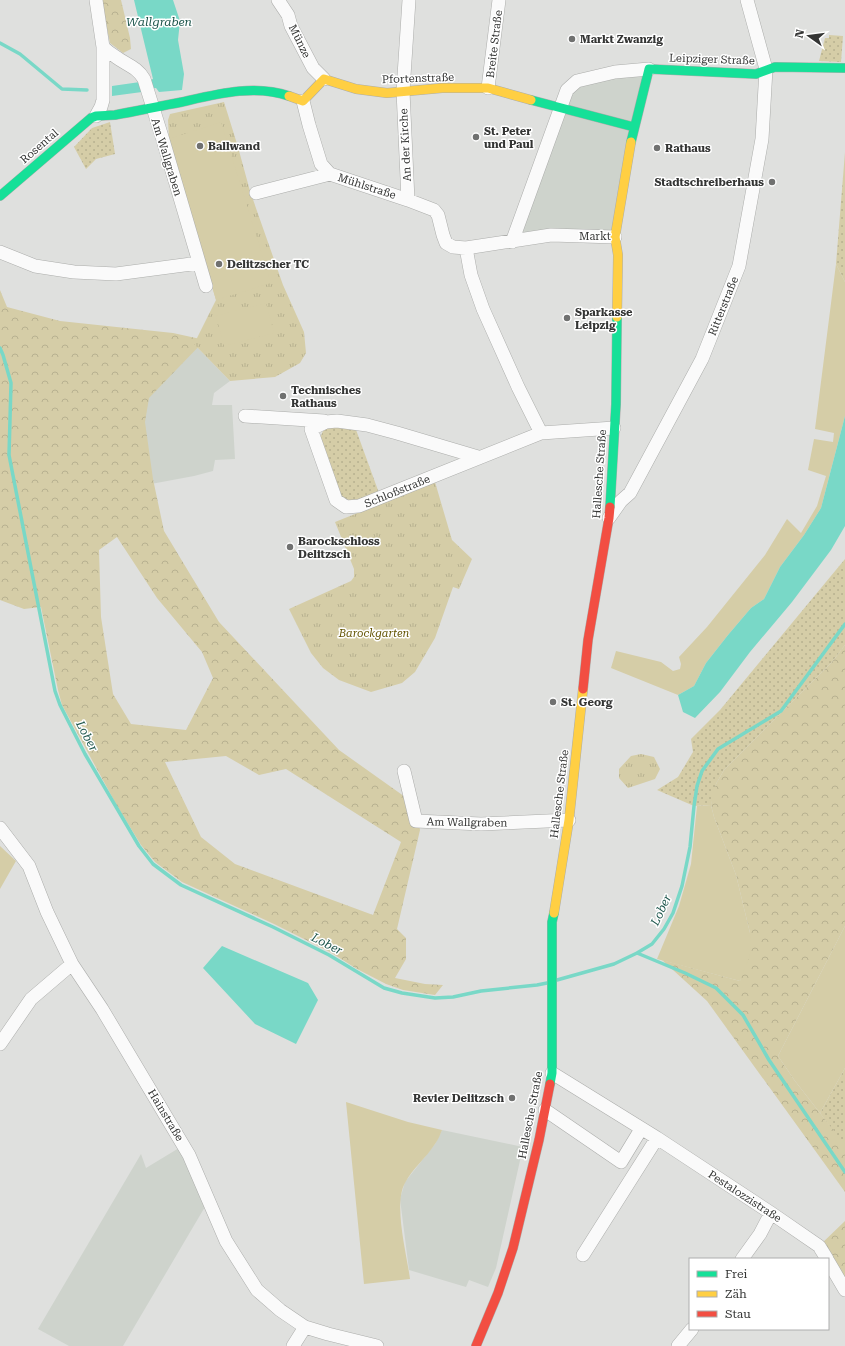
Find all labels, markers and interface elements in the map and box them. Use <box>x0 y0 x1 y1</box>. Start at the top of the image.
street label: Breite Straße <box>484 9 505 79</box>
water label: Wallgraben <box>126 15 192 29</box>
north arrow <box>789 16 829 56</box>
street label: Münze <box>286 22 313 60</box>
text: N <box>792 28 807 39</box>
place label: Markt Zwanzig <box>580 33 663 46</box>
marker: Markt Zwanzig <box>567 34 577 44</box>
street label: Leipziger Straße <box>669 52 755 67</box>
street label: Pfortenstraße <box>382 71 454 86</box>
street label: An der Kirche <box>397 108 414 182</box>
street label: Am Wallgraben <box>148 117 185 198</box>
place label: St. Peter und Paul <box>484 125 534 151</box>
street label: Rosental <box>18 126 61 166</box>
marker: St. Peter und Paul <box>471 132 481 142</box>
place label: Ballwand <box>208 140 261 153</box>
marker: Ballwand <box>195 141 205 151</box>
place label: Rathaus <box>665 142 711 155</box>
marker: Rathaus <box>652 143 662 153</box>
street label: Mühlstraße <box>336 171 398 202</box>
place label: Stadtschreiberhaus <box>654 176 764 189</box>
marker: Stadtschreiberhaus <box>767 177 777 187</box>
street label: Markt <box>579 230 611 243</box>
place label: Delitzscher TC <box>227 258 309 271</box>
marker: Delitzscher TC <box>214 259 224 269</box>
street label: Ritterstraße <box>706 275 741 338</box>
place label: Sparkasse Leipzig <box>575 306 633 332</box>
marker: Sparkasse Leipzig <box>562 313 572 323</box>
place label: Technisches Rathaus <box>291 384 361 410</box>
marker: Technisches Rathaus <box>278 391 288 401</box>
street label: Hallesche Straße <box>590 429 609 519</box>
street label: Schloßstraße <box>362 472 432 511</box>
place label: Barockschloss Delitzsch <box>298 535 380 561</box>
marker: Barockschloss Delitzsch <box>285 542 295 552</box>
park label: Barockgarten <box>338 627 410 640</box>
place label: St. Georg <box>561 696 613 709</box>
marker: St. Georg <box>548 697 558 707</box>
water label: Lober <box>73 717 101 754</box>
street label: Hallesche Straße <box>548 749 571 839</box>
street label: Am Wallgraben <box>426 815 508 830</box>
water label: Lober <box>647 892 674 929</box>
water label: Lober <box>308 930 345 958</box>
street label: Hallesche Straße <box>516 1070 545 1160</box>
street label: Hainstraße <box>145 1087 186 1144</box>
place label: Revier Delitzsch <box>413 1092 505 1105</box>
marker: Revier Delitzsch <box>507 1093 517 1103</box>
street label: Pestalozzistraße <box>706 1168 784 1225</box>
legend <box>689 1258 829 1330</box>
text: Frei <box>725 1267 747 1281</box>
text: Zäh <box>725 1287 747 1301</box>
text: Stau <box>725 1307 751 1321</box>

